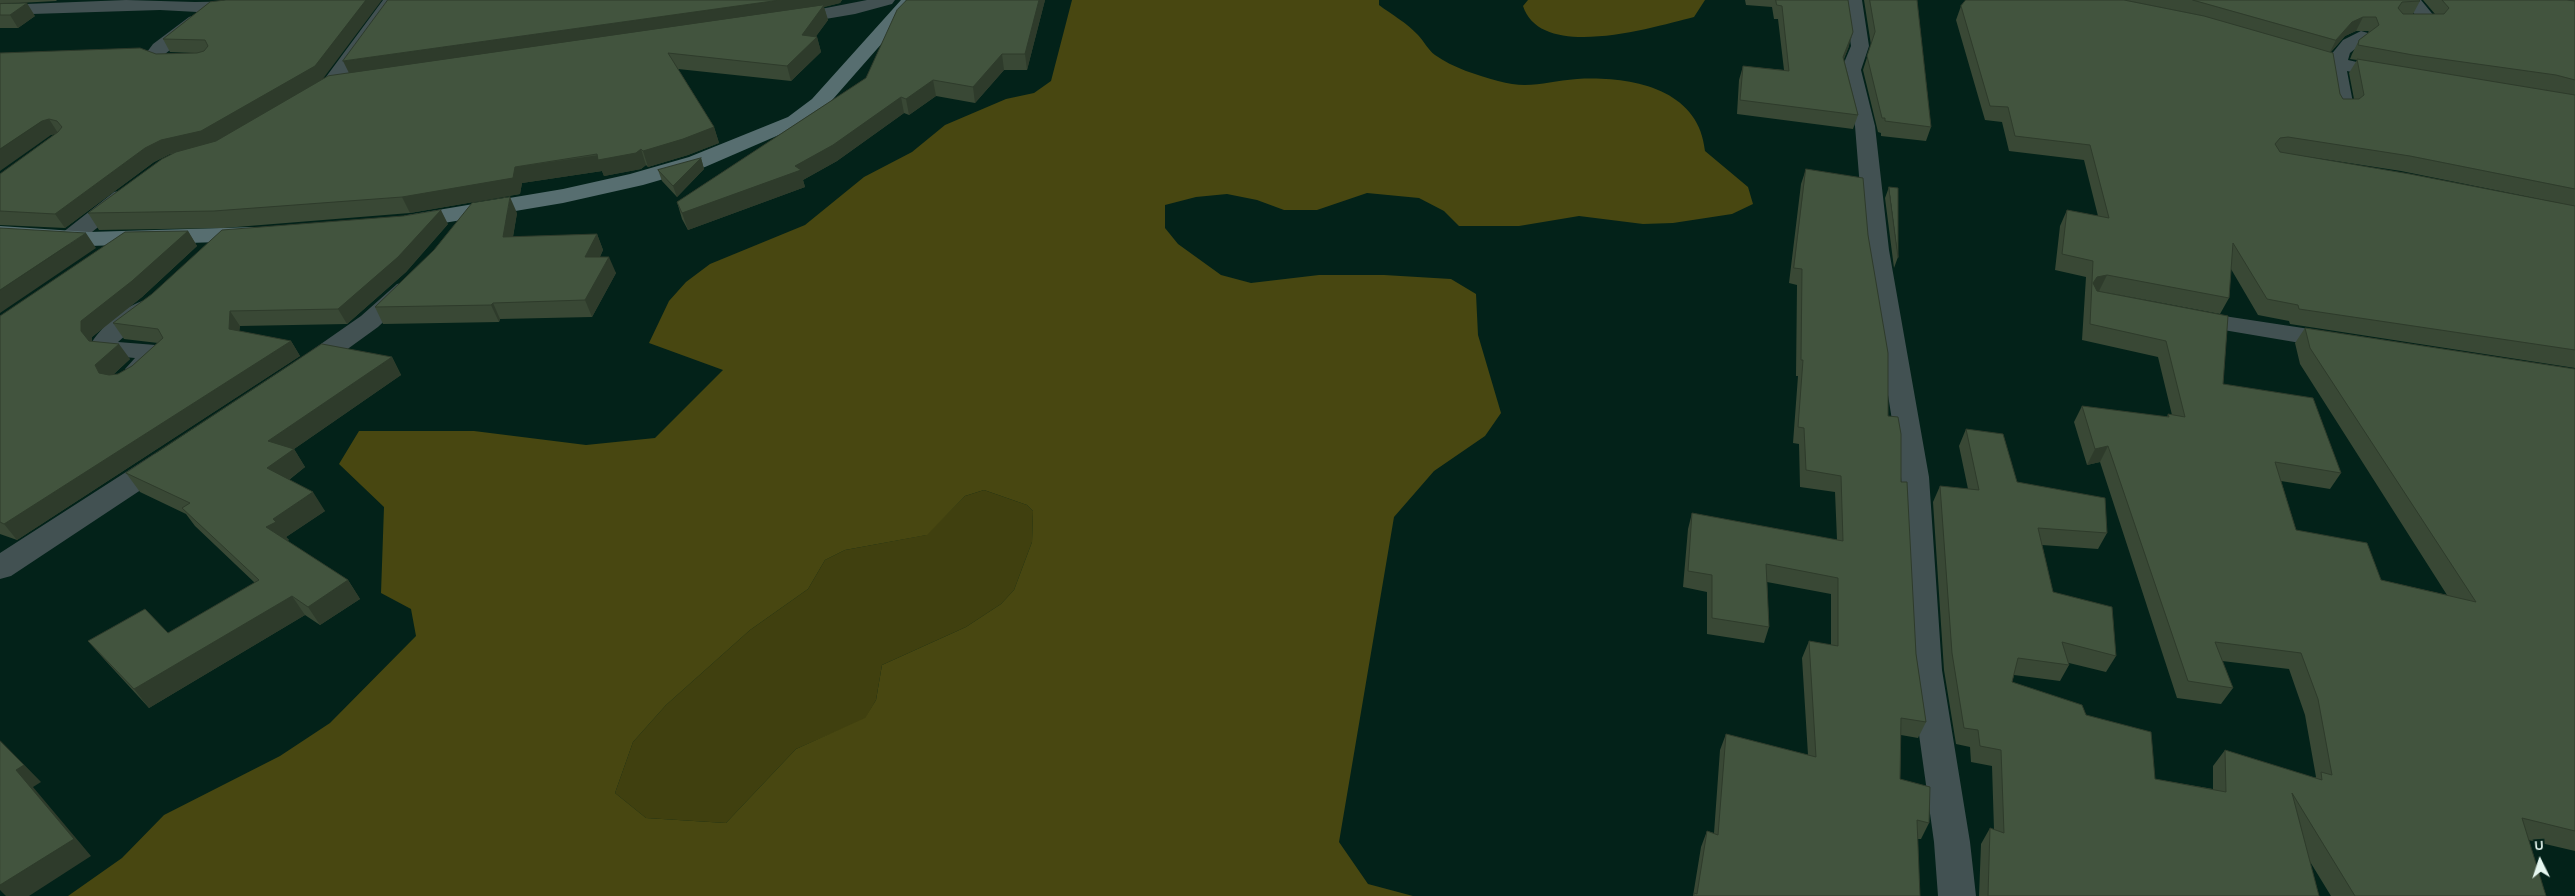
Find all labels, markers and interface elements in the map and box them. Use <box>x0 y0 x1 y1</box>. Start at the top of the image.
north arrow <box>2515 836 2565 886</box>
text: U <box>2533 837 2544 854</box>

